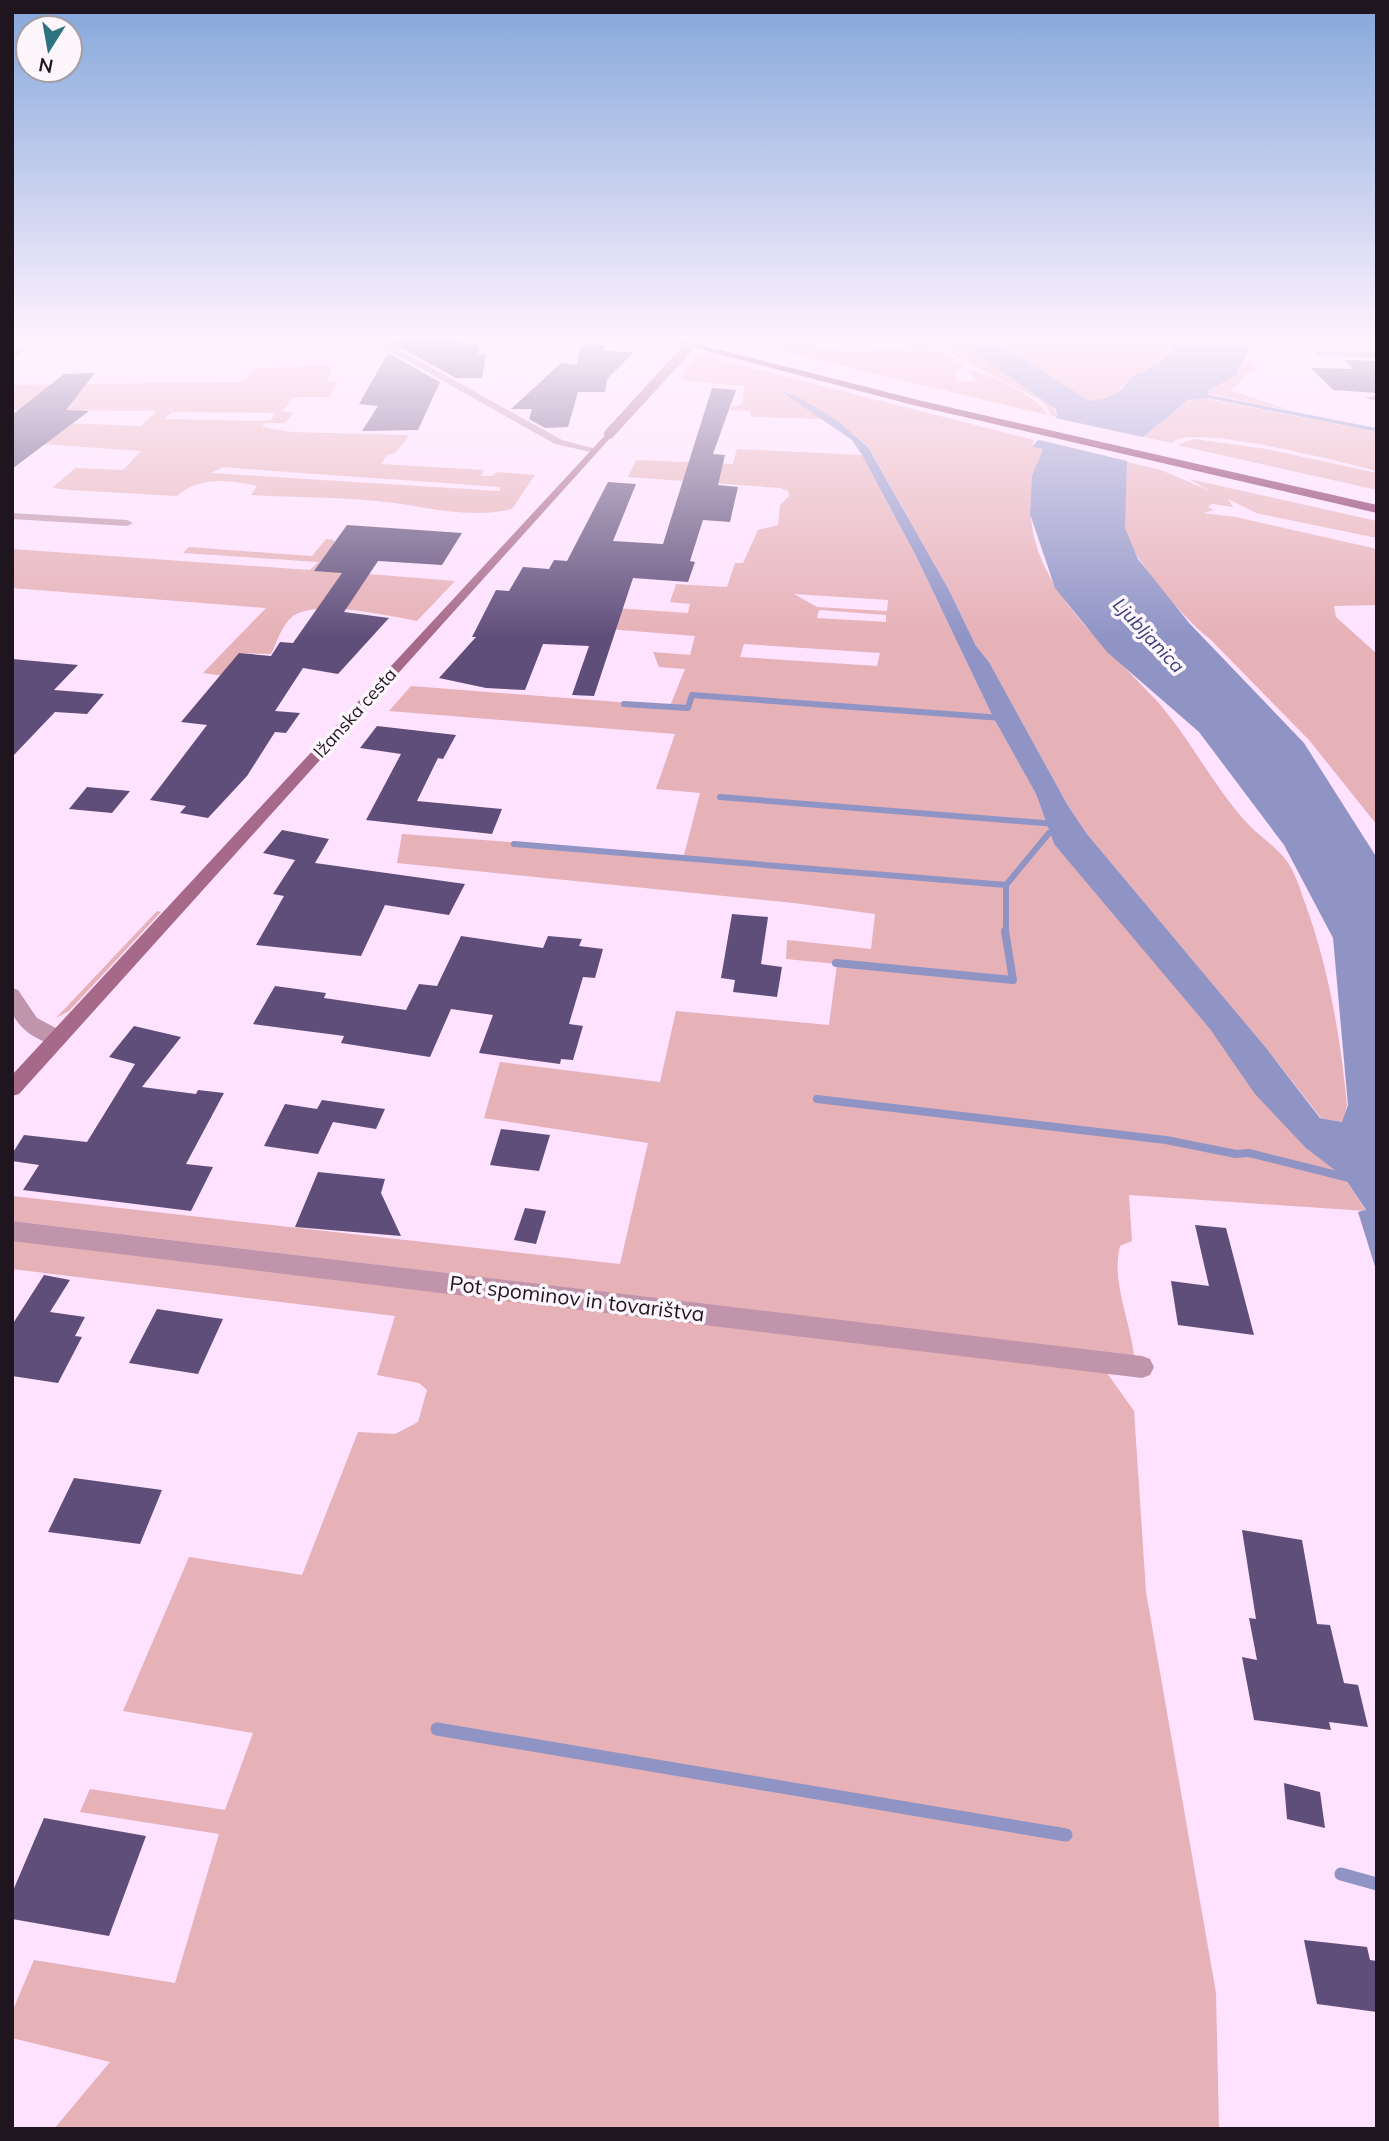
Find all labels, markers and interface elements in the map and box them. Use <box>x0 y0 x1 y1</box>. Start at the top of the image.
north arrow <box>14 14 84 84</box>
text: N <box>36 53 55 79</box>
water label: Ljubljanica <box>1108 592 1190 678</box>
street label: Ižanska cesta <box>308 663 401 762</box>
street label: Pot spominov in tovarištva <box>448 1269 706 1327</box>

